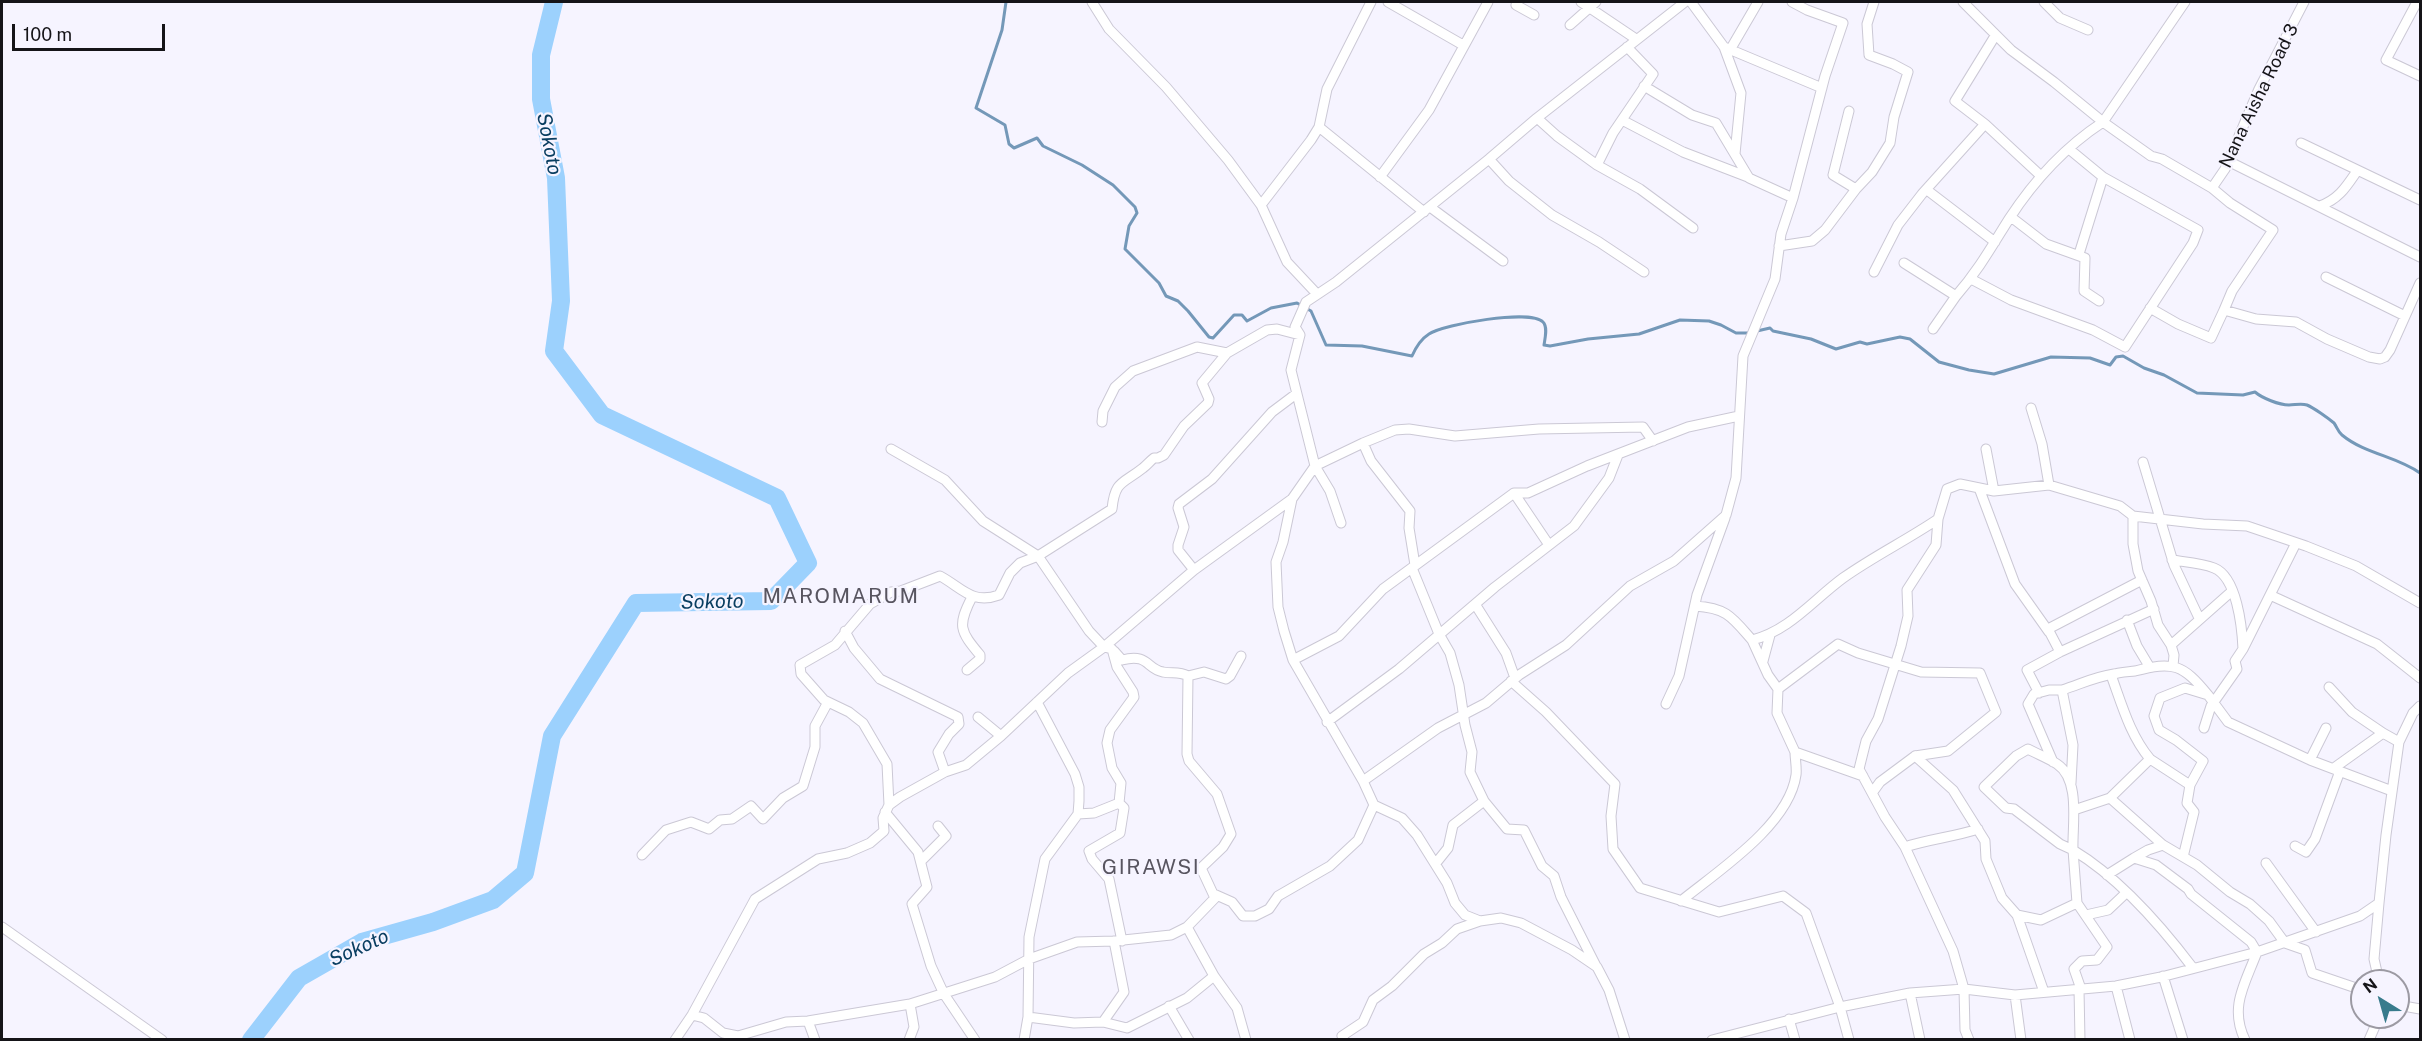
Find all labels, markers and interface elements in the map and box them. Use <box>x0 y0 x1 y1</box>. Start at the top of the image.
scale bar <box>15 12 168 50</box>
street label: Nana Aisha Road 3 <box>2215 20 2303 172</box>
text: 100 m <box>23 24 72 45</box>
water label: Sokoto <box>531 111 567 177</box>
district label: MAROMARUM <box>762 584 920 610</box>
water label: Sokoto <box>680 589 744 615</box>
district label: GIRAWSI <box>1102 855 1200 881</box>
water label: Sokoto <box>325 924 393 972</box>
north arrow <box>2350 969 2410 1029</box>
text: N <box>2359 974 2381 997</box>

